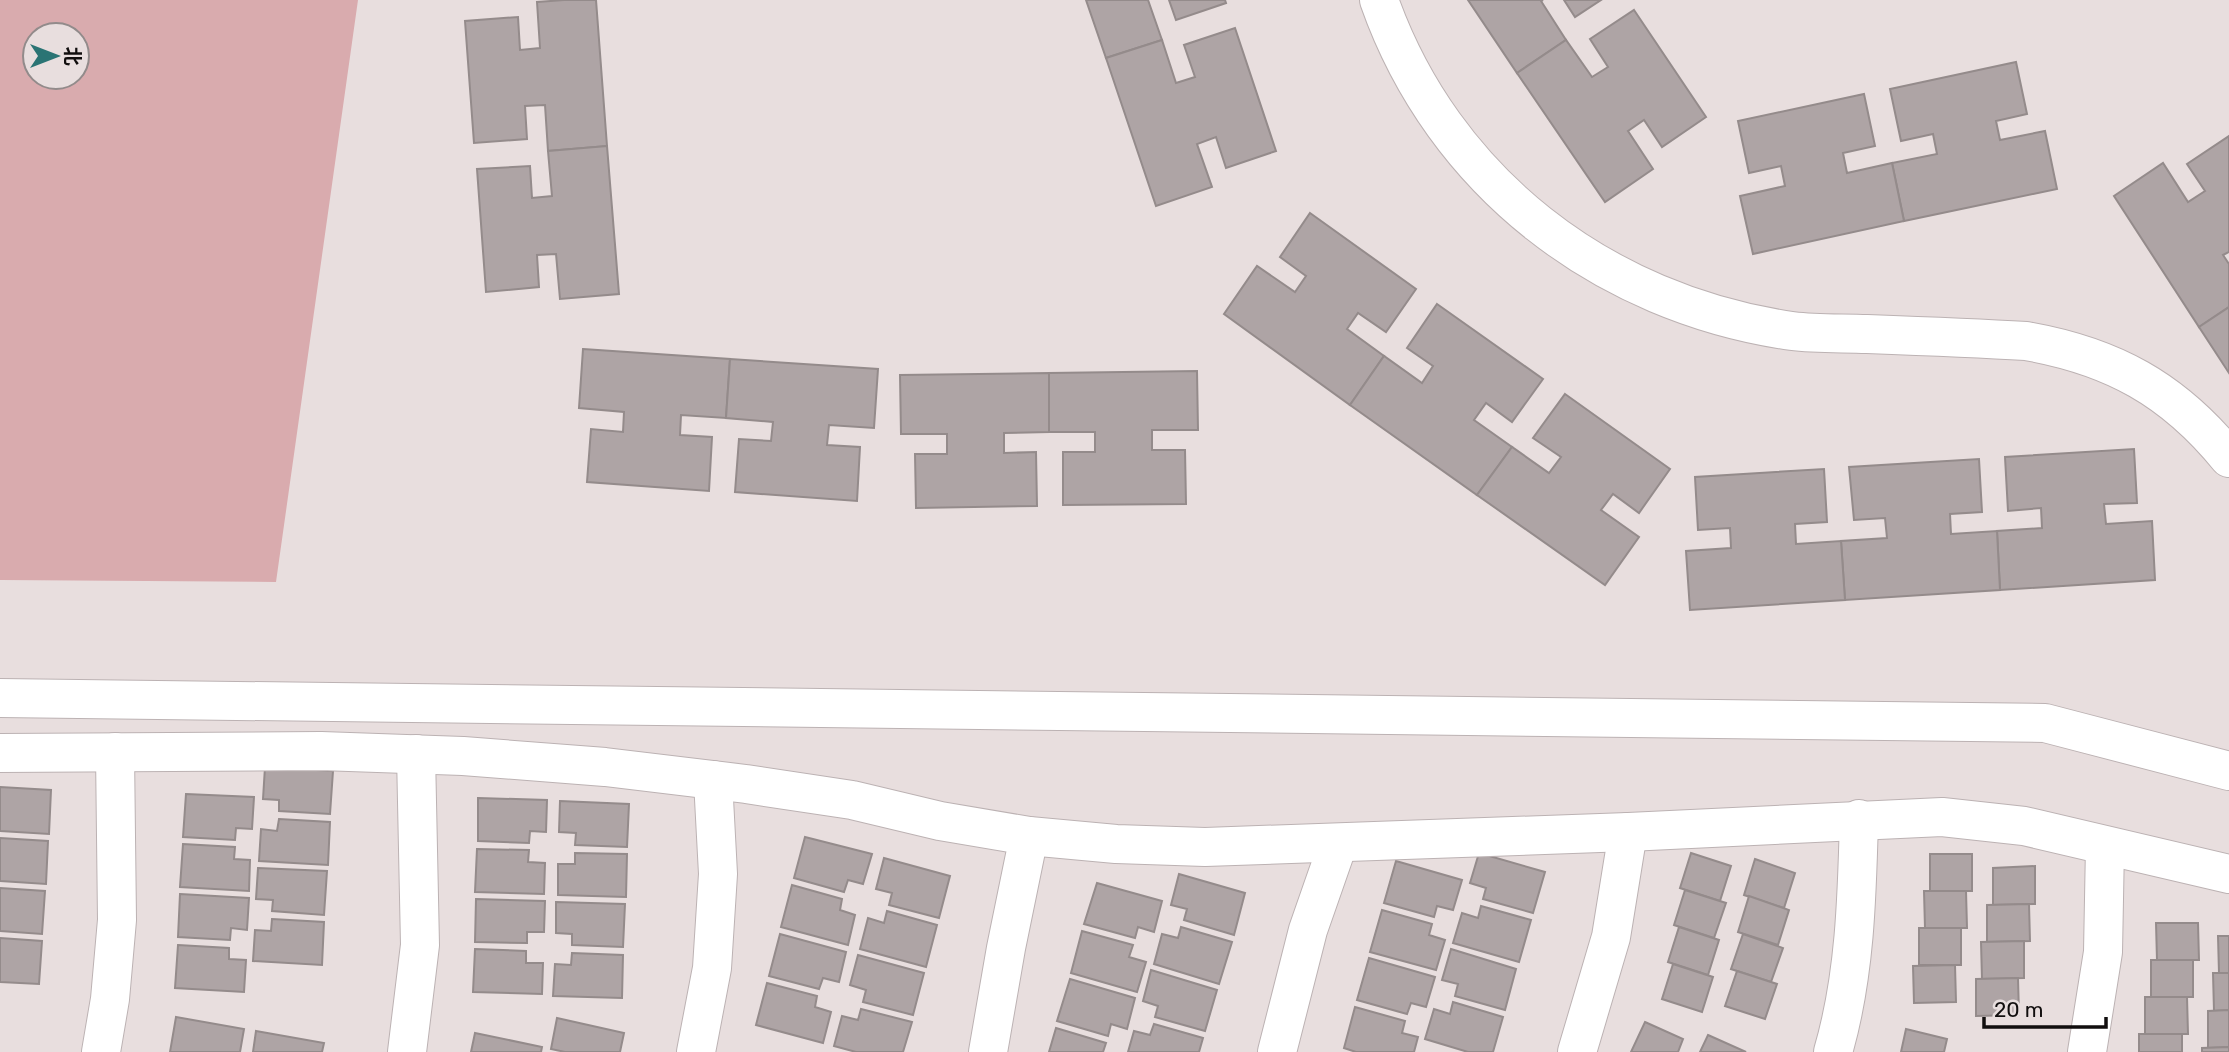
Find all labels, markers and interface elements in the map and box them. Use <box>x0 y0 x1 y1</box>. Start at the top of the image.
north arrow <box>21 21 91 91</box>
text: 北 <box>61 46 84 66</box>
scale bar <box>1984 986 2106 1030</box>
text: 20 m <box>1994 997 2043 1022</box>

